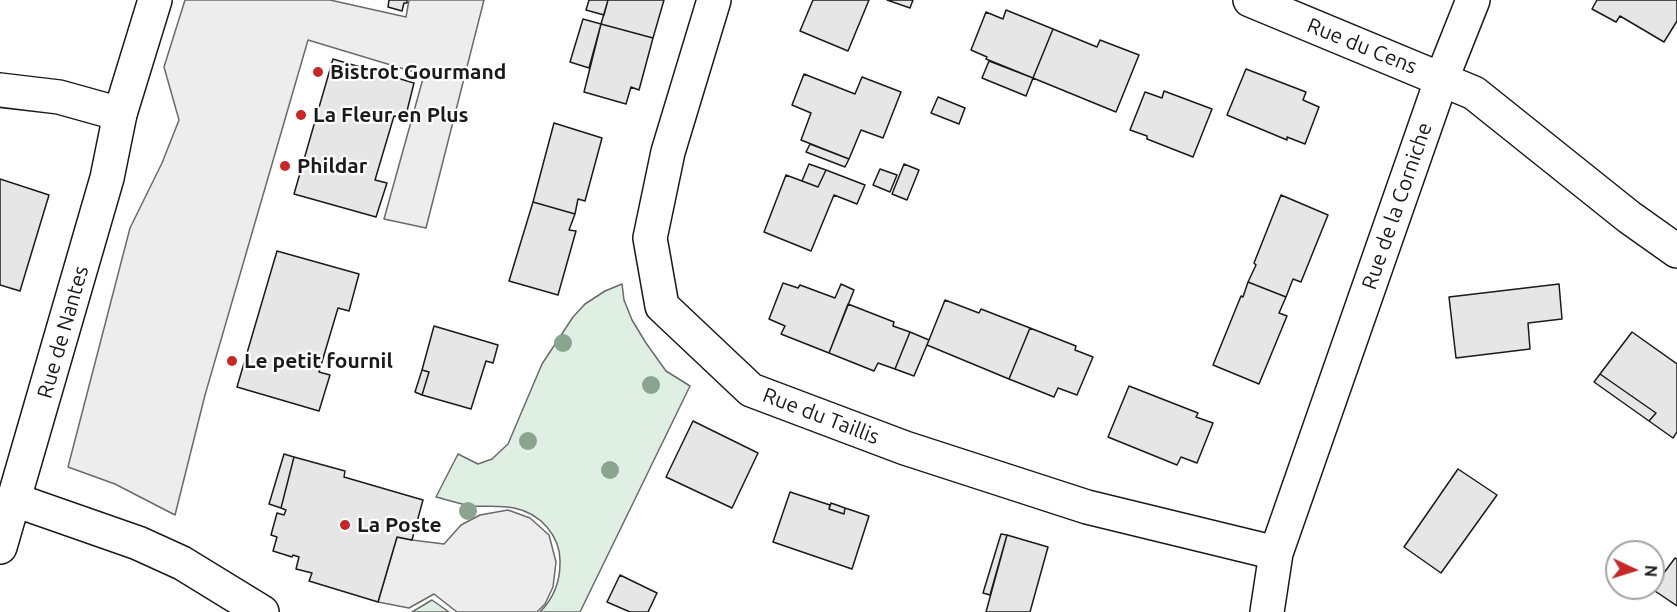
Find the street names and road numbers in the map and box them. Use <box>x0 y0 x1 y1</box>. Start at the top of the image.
street label: Rue du Cens <box>1303 13 1421 79</box>
street label: Rue de la Corniche <box>1357 119 1437 293</box>
street label: Rue de Nantes <box>32 263 94 401</box>
street label: Rue du Taillis <box>759 382 883 450</box>

